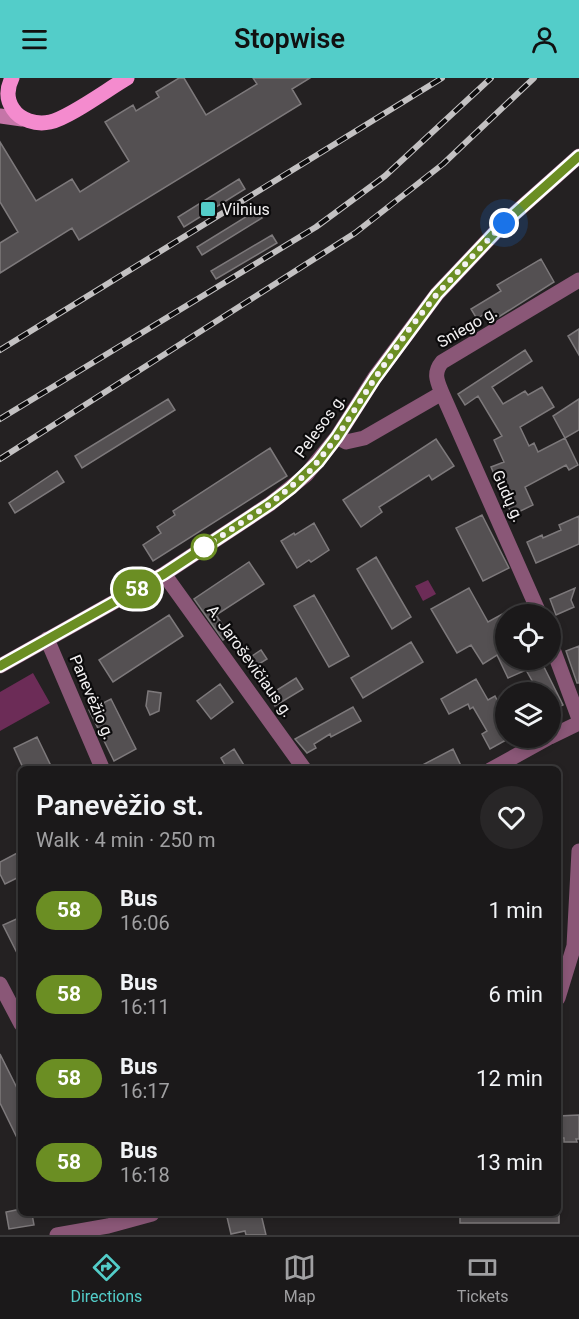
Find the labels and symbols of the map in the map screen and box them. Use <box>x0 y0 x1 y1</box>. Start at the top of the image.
marker: Vilnius <box>199 200 217 218</box>
place label: Vilnius <box>222 200 270 219</box>
your location <box>489 208 519 238</box>
street label: Sniego g. <box>434 302 500 352</box>
street label: Pelesos g. <box>291 391 349 461</box>
street label: Gudų g. <box>488 467 528 525</box>
unlabelled marker <box>191 534 217 560</box>
line badge: 58 <box>110 570 164 608</box>
street label: A. Jaroševičiaus g. <box>203 601 297 721</box>
street label: Panevėžio g. <box>66 652 118 742</box>

